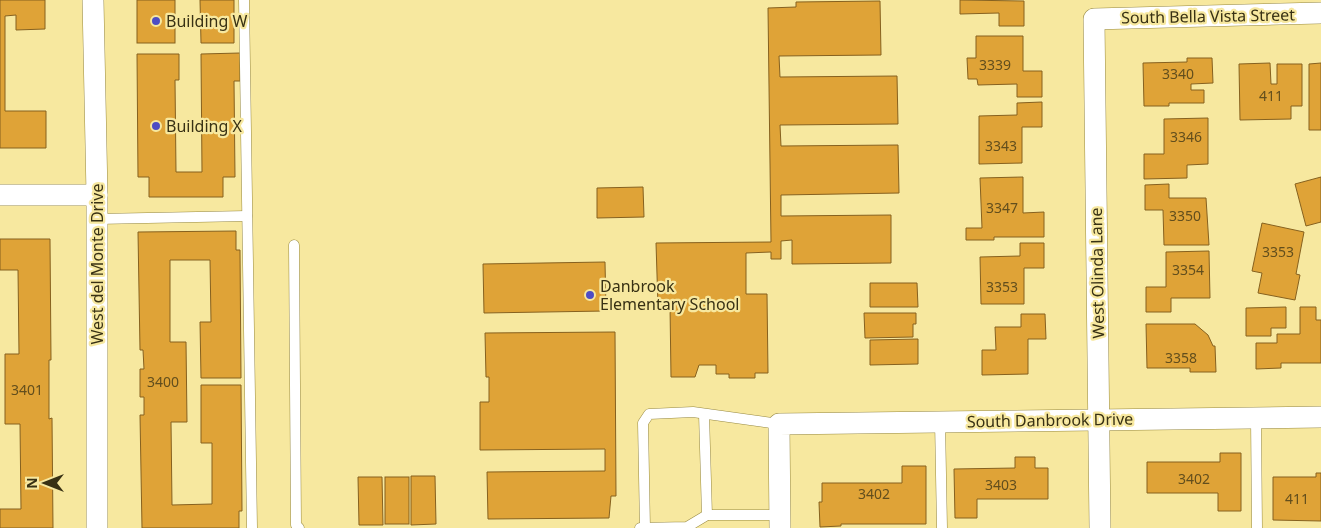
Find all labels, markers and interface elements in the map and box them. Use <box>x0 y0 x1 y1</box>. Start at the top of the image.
street label: South Bella Vista Street <box>1121 3 1295 29</box>
place label: Building W <box>166 10 247 32</box>
marker: Building W <box>150 15 162 27</box>
house number: 3339 <box>979 55 1011 74</box>
house number: 3340 <box>1162 64 1194 83</box>
house number: 411 <box>1259 86 1283 105</box>
place label: Building X <box>166 115 242 137</box>
marker: Building X <box>150 120 162 132</box>
house number: 3346 <box>1170 127 1202 146</box>
house number: 3343 <box>985 136 1017 155</box>
street label: West del Monte Drive <box>86 184 108 344</box>
house number: 3347 <box>986 198 1018 217</box>
house number: 3350 <box>1169 206 1201 225</box>
street label: West Olinda Lane <box>1085 207 1109 339</box>
house number: 3353 <box>1262 242 1294 261</box>
house number: 3354 <box>1172 260 1204 279</box>
place label: Danbrook Elementary School <box>600 275 739 315</box>
house number: 3353 <box>986 277 1018 296</box>
marker: Danbrook Elementary School <box>584 289 596 301</box>
house number: 3358 <box>1165 348 1197 367</box>
house number: 3400 <box>147 372 179 391</box>
house number: 3401 <box>11 380 43 399</box>
street label: South Danbrook Drive <box>967 408 1133 432</box>
north arrow <box>20 458 70 508</box>
house number: 3402 <box>1178 469 1210 488</box>
house number: 3403 <box>985 475 1017 494</box>
text: N <box>22 477 41 489</box>
house number: 3402 <box>858 484 890 503</box>
house number: 411 <box>1285 489 1309 508</box>

